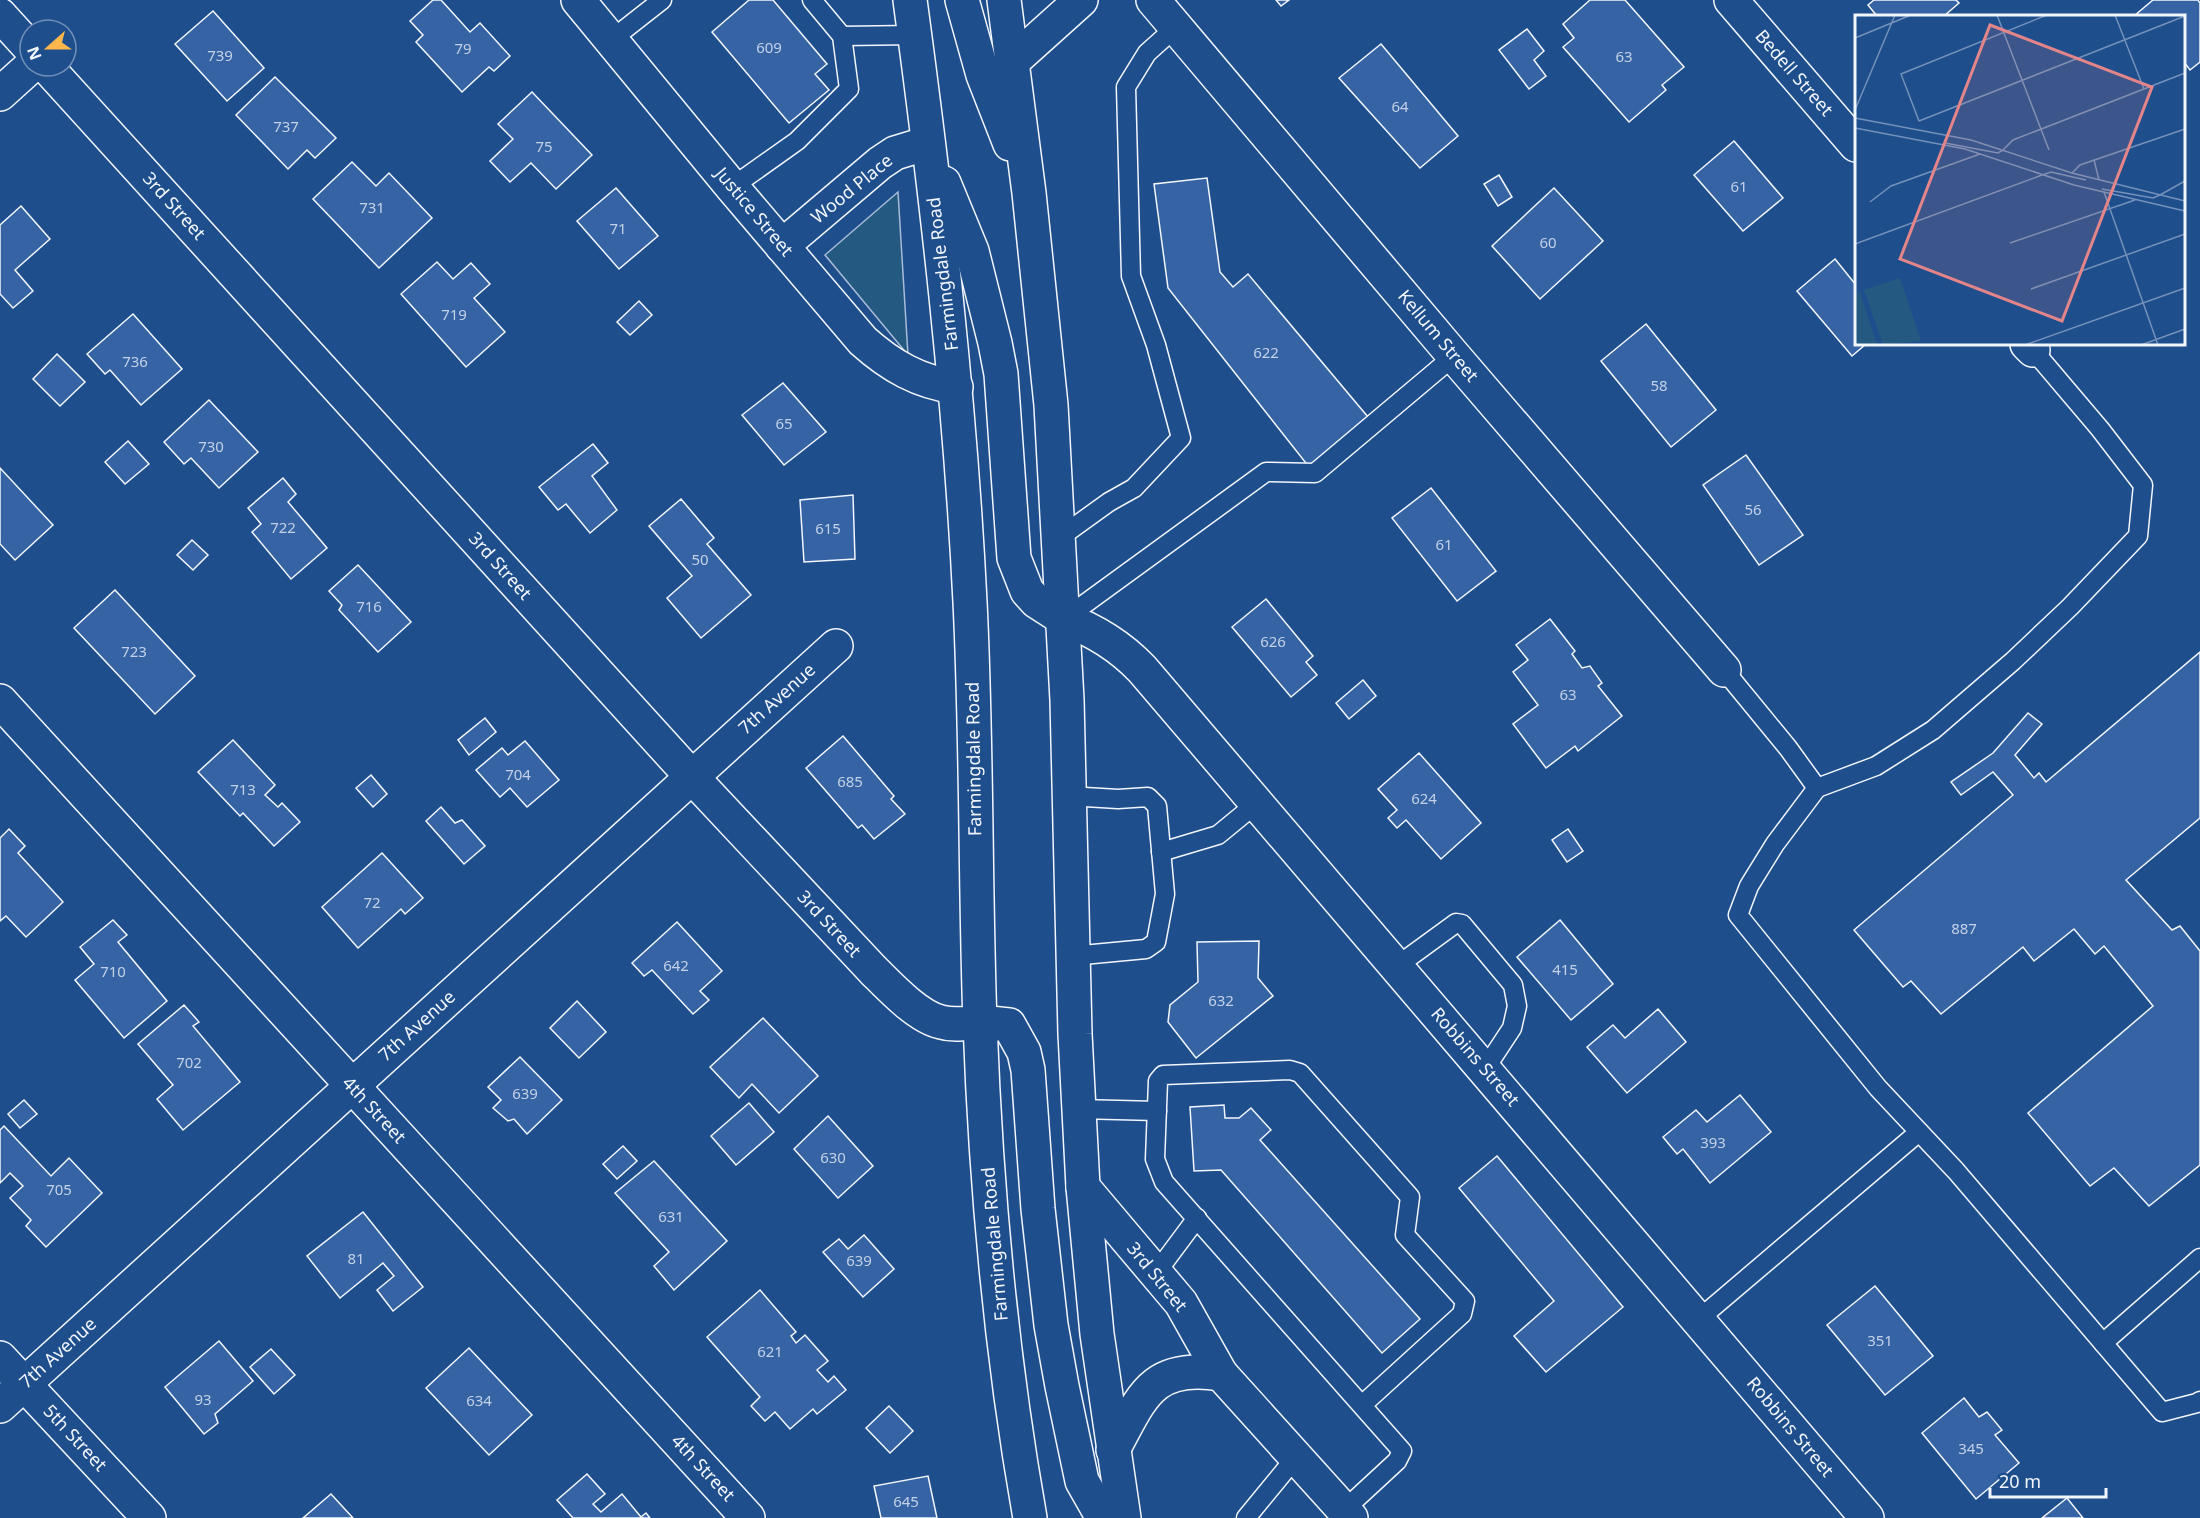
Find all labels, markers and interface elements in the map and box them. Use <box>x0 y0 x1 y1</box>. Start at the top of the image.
inset map <box>1855 15 2185 345</box>
north arrow <box>18 18 78 78</box>
street label: Bedell Street <box>1750 24 1839 121</box>
house number: 609 <box>756 37 782 57</box>
house number: 79 <box>454 38 472 58</box>
text: N <box>21 43 47 63</box>
house number: 739 <box>207 45 233 65</box>
house number: 63 <box>1615 46 1633 66</box>
house number: 64 <box>1391 96 1409 116</box>
house number: 737 <box>273 116 299 136</box>
house number: 75 <box>535 136 553 156</box>
street label: Wood Place <box>806 148 897 228</box>
street label: Justice Street <box>709 160 799 261</box>
street label: 3rd Street <box>138 166 212 245</box>
house number: 61 <box>1730 176 1748 196</box>
street label: Farmingdale Road <box>921 196 963 352</box>
house number: 731 <box>359 197 385 217</box>
house number: 71 <box>609 218 627 238</box>
house number: 60 <box>1539 232 1557 252</box>
street label: Kellum Street <box>1393 284 1485 387</box>
house number: 719 <box>441 304 467 324</box>
house number: 622 <box>1253 342 1279 362</box>
house number: 736 <box>122 351 148 371</box>
house number: 58 <box>1650 375 1668 395</box>
house number: 65 <box>775 413 793 433</box>
house number: 730 <box>198 436 224 456</box>
house number: 56 <box>1744 499 1762 519</box>
house number: 722 <box>270 517 296 537</box>
house number: 615 <box>815 518 841 538</box>
street label: 3rd Street <box>464 526 538 605</box>
house number: 61 <box>1435 534 1453 554</box>
house number: 50 <box>691 549 709 569</box>
house number: 716 <box>356 596 382 616</box>
house number: 626 <box>1260 631 1286 651</box>
house number: 723 <box>121 641 147 661</box>
street label: 7th Avenue <box>733 657 820 739</box>
street label: Farmingdale Road <box>960 682 986 836</box>
house number: 63 <box>1559 684 1577 704</box>
house number: 704 <box>505 764 531 784</box>
house number: 685 <box>837 771 863 791</box>
house number: 713 <box>230 779 256 799</box>
house number: 624 <box>1411 788 1437 808</box>
street label: 3rd Street <box>793 885 867 962</box>
house number: 72 <box>363 892 381 912</box>
house number: 887 <box>1951 918 1977 938</box>
house number: 642 <box>663 955 689 975</box>
house number: 415 <box>1552 959 1578 979</box>
house number: 710 <box>100 961 126 981</box>
street label: 7th Avenue <box>373 984 460 1066</box>
house number: 632 <box>1208 990 1234 1010</box>
street label: Robbins Street <box>1426 1002 1526 1111</box>
house number: 702 <box>176 1052 202 1072</box>
street label: 4th Street <box>338 1071 412 1148</box>
house number: 639 <box>512 1083 538 1103</box>
house number: 393 <box>1700 1132 1726 1152</box>
house number: 630 <box>820 1147 846 1167</box>
street label: Farmingdale Road <box>975 1166 1013 1322</box>
house number: 705 <box>46 1179 72 1199</box>
house number: 631 <box>658 1206 684 1226</box>
street label: 3rd Street <box>1122 1236 1194 1317</box>
house number: 81 <box>347 1248 365 1268</box>
house number: 639 <box>846 1250 872 1270</box>
street label: 7th Avenue <box>14 1311 101 1393</box>
house number: 351 <box>1867 1330 1893 1350</box>
house number: 621 <box>757 1341 783 1361</box>
street label: Robbins Street <box>1742 1371 1840 1482</box>
house number: 93 <box>194 1389 212 1409</box>
house number: 634 <box>466 1390 492 1410</box>
street label: 5th Street <box>39 1399 113 1476</box>
street label: 4th Street <box>667 1429 741 1506</box>
house number: 345 <box>1958 1438 1984 1458</box>
scale bar <box>1990 1461 2106 1499</box>
text: 20 m <box>1999 1469 2041 1493</box>
house number: 645 <box>893 1491 919 1511</box>

